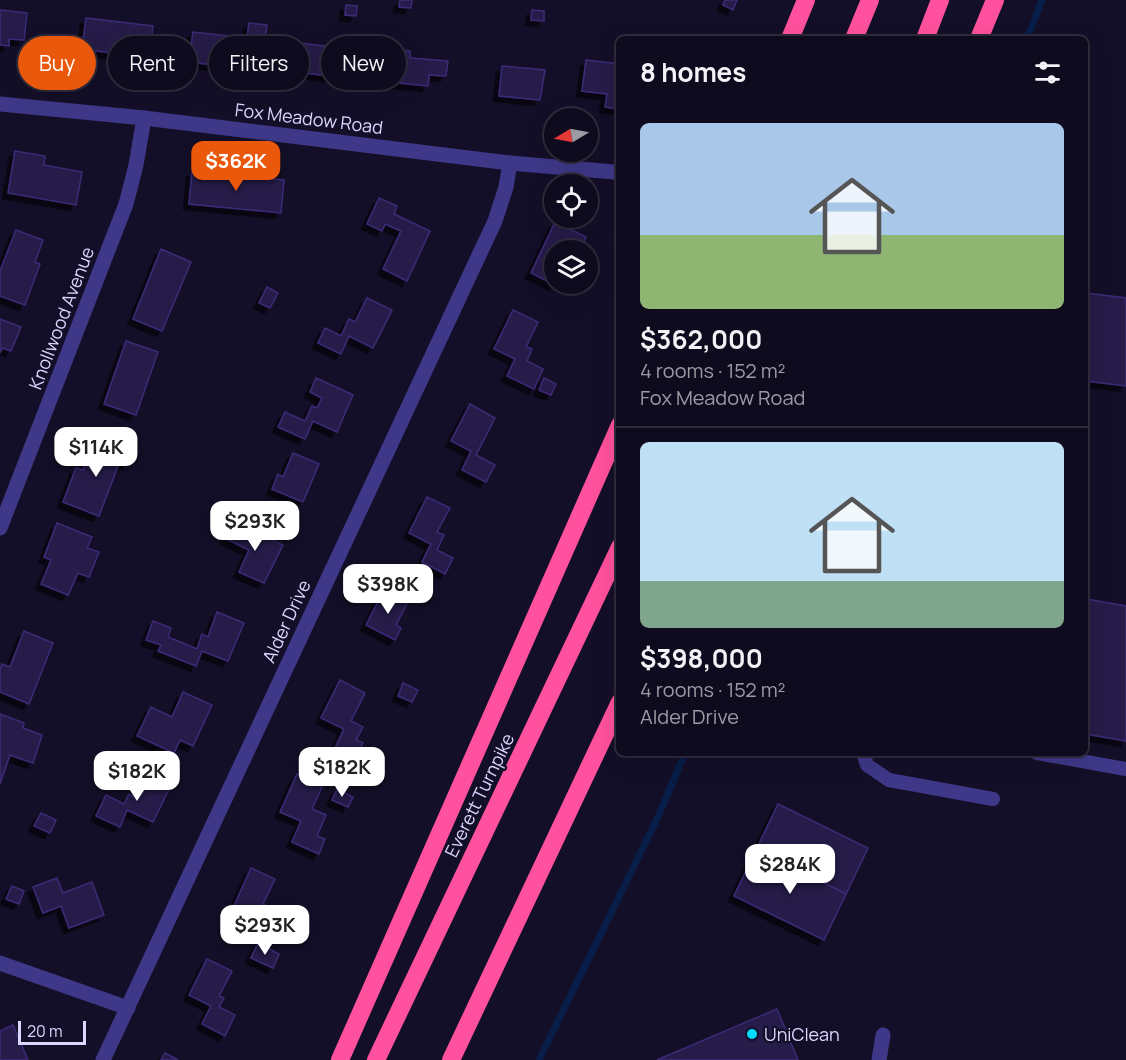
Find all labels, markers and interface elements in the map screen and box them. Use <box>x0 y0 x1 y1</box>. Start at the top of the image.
chip: Buy <box>18 36 96 90</box>
chip: Rent <box>108 36 197 90</box>
chip: Filters <box>209 36 309 90</box>
chip: New <box>321 36 406 90</box>
text: 8 homes <box>640 54 746 90</box>
icon: filters <box>1031 56 1064 89</box>
street label: Fox Meadow Road <box>234 97 384 139</box>
north arrow <box>544 108 598 162</box>
map controls <box>544 108 598 294</box>
pin: $362K <box>194 141 278 192</box>
text: $362K <box>205 147 267 174</box>
icon: home <box>798 162 906 270</box>
button: locate <box>544 174 598 228</box>
button: layers <box>544 240 598 294</box>
street label: Knollwood Avenue <box>23 243 99 393</box>
text: $362,000 <box>640 321 762 357</box>
text: 4 rooms · 152 m² <box>640 357 786 384</box>
text: Fox Meadow Road <box>640 384 805 411</box>
pin: $114K <box>54 427 138 478</box>
text: $114K <box>68 433 124 460</box>
icon: home <box>798 481 906 589</box>
pin: $293K <box>213 501 297 552</box>
text: $293K <box>224 507 286 534</box>
pin: $398K <box>346 564 430 615</box>
text: $398K <box>357 570 419 597</box>
street label: Alder Drive <box>256 576 316 666</box>
text: $398,000 <box>640 640 763 676</box>
text: 4 rooms · 152 m² <box>640 676 786 703</box>
text: Alder Drive <box>640 703 739 730</box>
street label: Everett Turnpike <box>439 729 519 861</box>
pin: $182K <box>300 747 384 798</box>
pin: $182K <box>95 751 179 802</box>
text: $182K <box>313 753 371 780</box>
text: $182K <box>108 757 166 784</box>
pin: $284K <box>748 844 832 895</box>
text: $284K <box>759 850 821 877</box>
pin: $293K <box>223 905 307 956</box>
text: $293K <box>234 911 296 938</box>
scale bar <box>18 1018 86 1046</box>
text: 20 m <box>27 1020 63 1042</box>
place label: UniClean <box>764 1022 840 1046</box>
marker: UniClean <box>745 1027 759 1041</box>

